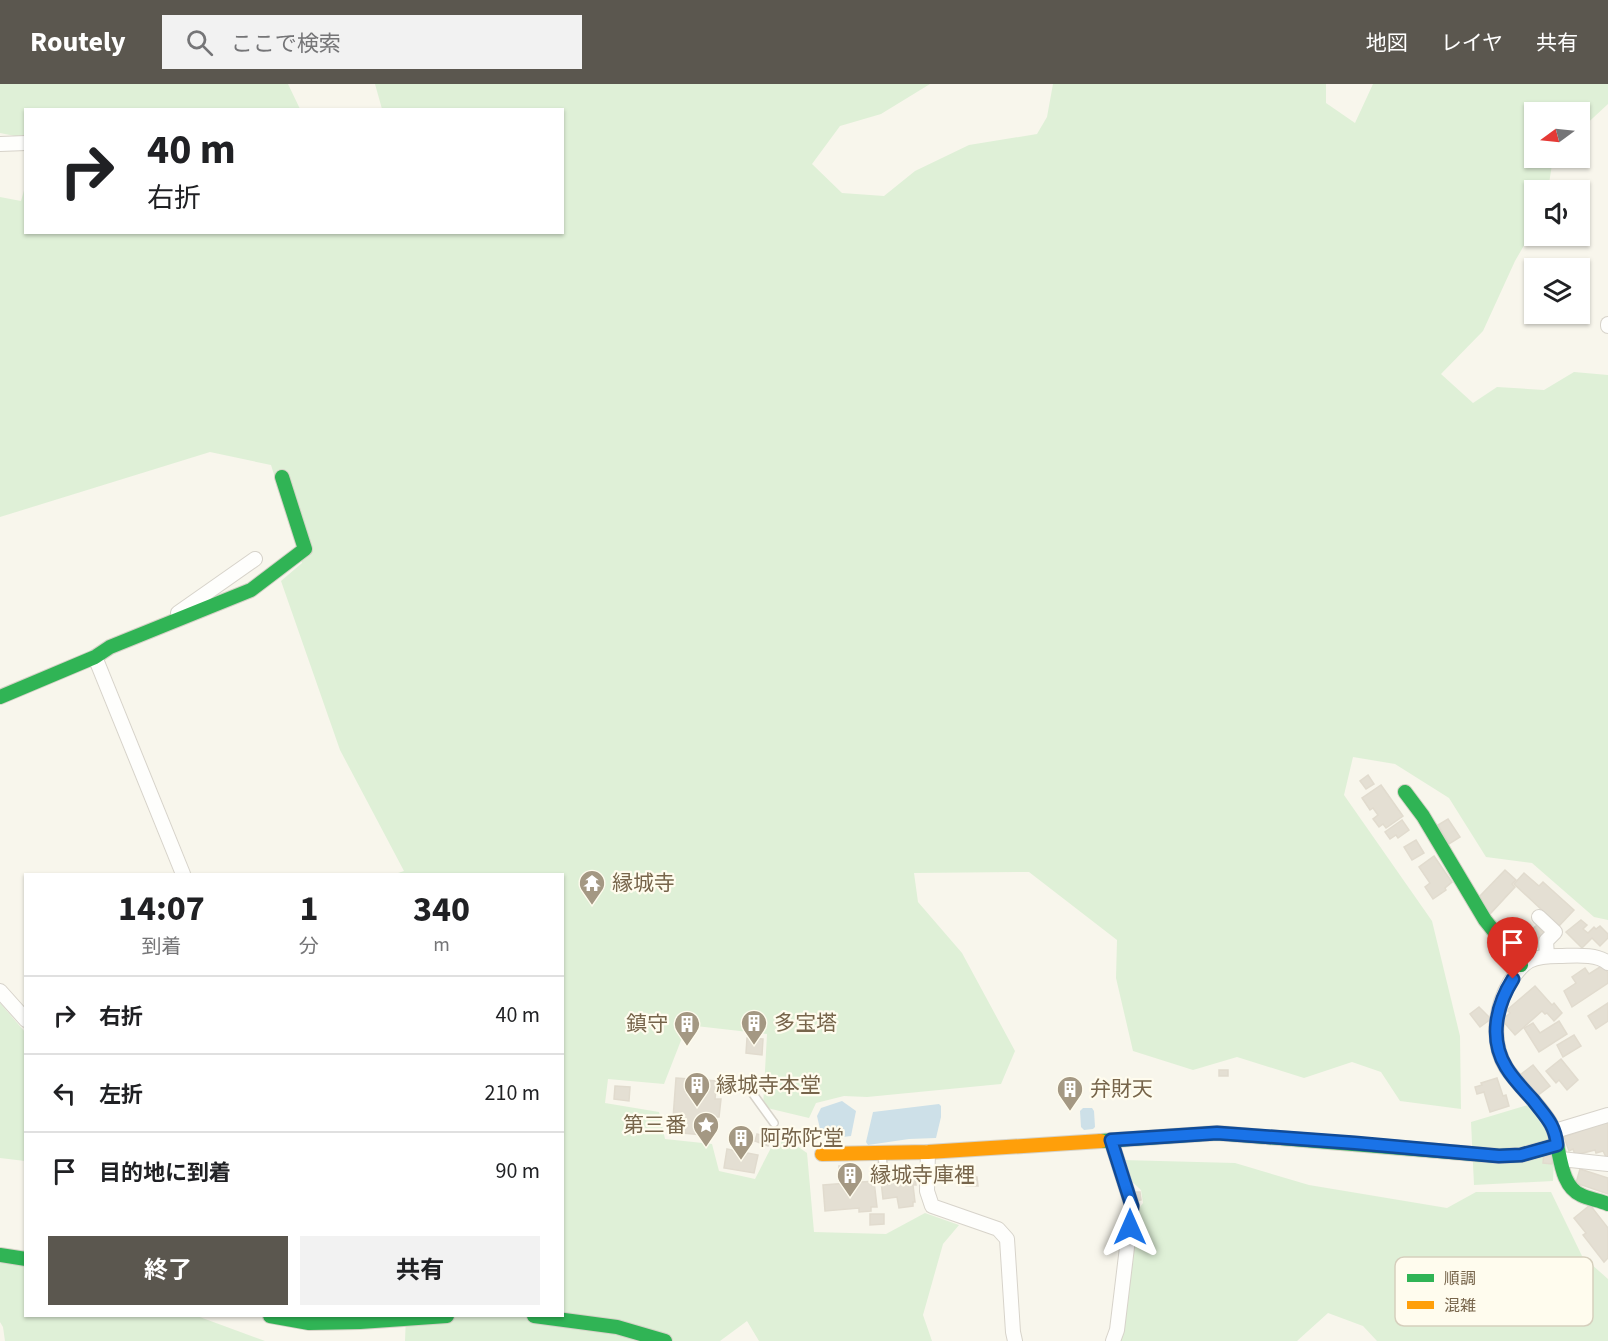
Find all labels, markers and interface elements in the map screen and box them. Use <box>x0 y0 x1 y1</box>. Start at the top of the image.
search box <box>162 15 582 69</box>
text: Routely <box>30 22 126 62</box>
icon: search <box>183 26 216 59</box>
text: ここで検索 <box>231 28 341 60</box>
text: 地図 <box>1366 28 1408 58</box>
text: レイヤ <box>1441 28 1503 58</box>
text: 共有 <box>1536 28 1578 58</box>
north arrow <box>1524 102 1590 168</box>
map controls <box>1524 102 1590 324</box>
text: 40 m <box>147 120 236 180</box>
icon: right <box>48 132 126 210</box>
text: 右折 <box>147 179 201 218</box>
button: sound <box>1524 180 1590 246</box>
button: layers <box>1524 258 1590 324</box>
temple icon: 縁城寺 <box>577 868 607 906</box>
place label: 縁城寺 <box>612 868 675 898</box>
text: 14:07 <box>118 883 205 934</box>
text: 1 <box>299 883 318 934</box>
text: 340 <box>413 884 470 935</box>
pin <box>1487 917 1538 979</box>
icon: arrive <box>1496 926 1529 959</box>
text: m <box>433 931 450 959</box>
text: 到着 <box>141 933 181 961</box>
text: 分 <box>299 933 319 961</box>
icon: right <box>48 999 81 1032</box>
text: 40 m <box>495 999 540 1031</box>
text: 右折 <box>99 1001 143 1033</box>
building icon: 多宝塔 <box>739 1008 769 1046</box>
place label: 多宝塔 <box>774 1008 837 1038</box>
place label: 鎮守 <box>626 1009 668 1039</box>
building icon: 鎮守 <box>672 1009 702 1047</box>
building icon: 縁城寺本堂 <box>682 1070 712 1108</box>
place label: 縁城寺本堂 <box>716 1070 821 1100</box>
building icon: 弁財天 <box>1055 1074 1085 1112</box>
place label: 弁財天 <box>1090 1074 1153 1104</box>
icon: left <box>48 1077 81 1110</box>
text: 210 m <box>485 1077 540 1109</box>
text: 左折 <box>99 1079 143 1111</box>
place label: 第三番 <box>623 1110 686 1140</box>
place icon: 第三番 <box>691 1110 721 1148</box>
building icon: 阿弥陀堂 <box>726 1123 756 1161</box>
place label: 阿弥陀堂 <box>760 1123 844 1153</box>
icon: arrive <box>48 1155 81 1188</box>
text: 90 m <box>495 1155 540 1187</box>
text: 目的地に到着 <box>99 1157 231 1189</box>
building icon: 縁城寺庫裡 <box>835 1160 865 1198</box>
place label: 縁城寺庫裡 <box>870 1160 975 1190</box>
position arrow <box>1098 1195 1162 1259</box>
button: 終了 <box>48 1236 288 1305</box>
button: 共有 <box>300 1236 540 1305</box>
legend <box>1395 1257 1593 1326</box>
text: 順調 <box>1444 1268 1476 1290</box>
text: 混雑 <box>1444 1295 1476 1317</box>

